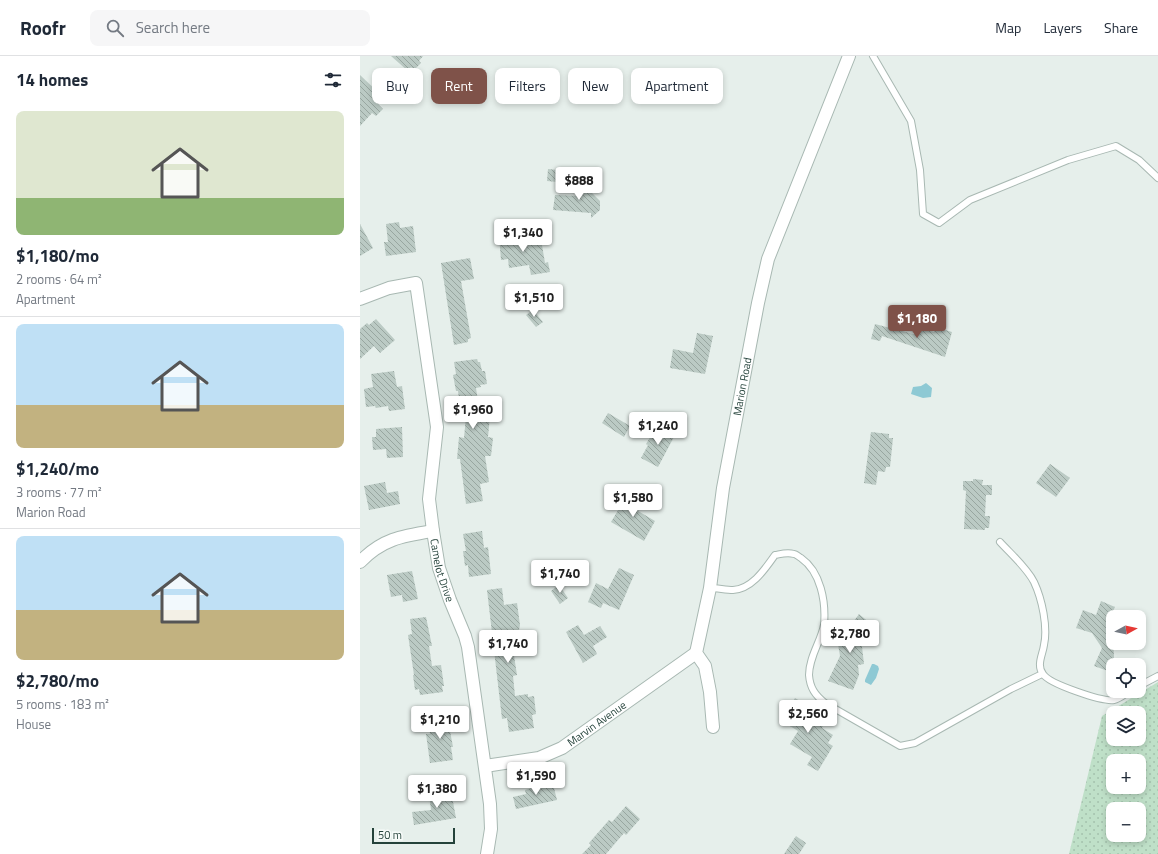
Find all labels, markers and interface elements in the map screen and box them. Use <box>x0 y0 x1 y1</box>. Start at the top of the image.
search box <box>90 10 370 46</box>
text: Roofr <box>20 13 66 42</box>
text: Search here <box>136 16 210 39</box>
icon: search <box>104 17 126 39</box>
text: Map <box>995 17 1021 38</box>
text: Layers <box>1043 17 1082 38</box>
text: Share <box>1104 17 1138 38</box>
text: 14 homes <box>16 67 88 93</box>
chip: Buy <box>372 68 423 104</box>
chip: Rent <box>431 68 487 104</box>
chip: Filters <box>495 68 560 104</box>
chip: New <box>568 68 623 104</box>
chip: Apartment <box>631 68 723 104</box>
icon: filters <box>322 69 344 91</box>
icon: home <box>144 137 216 209</box>
pin: $888 <box>555 167 603 201</box>
text: $888 <box>564 170 594 190</box>
pin: $1,340 <box>490 219 556 253</box>
text: $1,340 <box>503 222 543 242</box>
text: $1,180/mo <box>16 243 99 269</box>
text: 2 rooms · 64 m² <box>16 269 102 289</box>
pin: $1,510 <box>501 284 567 318</box>
text: $1,510 <box>514 287 554 307</box>
text: Apartment <box>16 289 75 309</box>
pin: $1,180 <box>884 305 950 339</box>
text: $1,180 <box>897 308 937 328</box>
icon: home <box>144 350 216 422</box>
street label: Marion Road <box>729 356 756 417</box>
pin: $1,960 <box>440 396 506 430</box>
text: $1,960 <box>453 399 493 419</box>
pin: $1,240 <box>625 412 691 446</box>
text: $1,240 <box>638 415 678 435</box>
text: $1,240/mo <box>16 456 99 482</box>
text: 3 rooms · 77 m² <box>16 482 102 502</box>
pin: $1,580 <box>600 484 666 518</box>
text: $1,580 <box>613 487 653 507</box>
text: Marion Road <box>16 502 86 522</box>
street label: Camelot Drive <box>426 537 458 604</box>
pin: $1,740 <box>527 560 593 594</box>
icon: home <box>144 562 216 634</box>
text: $1,740 <box>540 563 580 583</box>
north arrow <box>1106 610 1146 650</box>
map controls <box>1106 610 1146 842</box>
pin: $2,780 <box>817 620 883 654</box>
text: $2,780 <box>830 623 870 643</box>
pin: $1,740 <box>475 630 541 664</box>
text: $1,740 <box>488 633 528 653</box>
button: locate <box>1106 658 1146 698</box>
text: $2,780/mo <box>16 668 99 694</box>
text: 5 rooms · 183 m² <box>16 694 109 714</box>
street label: Marvin Avenue <box>564 697 630 750</box>
pin: $2,560 <box>775 700 841 734</box>
text: $2,560 <box>788 703 828 723</box>
pin: $1,210 <box>407 706 473 740</box>
button: layers <box>1106 706 1146 746</box>
text: $1,210 <box>420 709 460 729</box>
text: House <box>16 714 51 734</box>
button: + <box>1106 754 1146 794</box>
pin: $1,590 <box>503 762 569 796</box>
text: $1,590 <box>516 765 556 785</box>
pin: $1,380 <box>404 775 470 809</box>
text: $1,380 <box>417 778 457 798</box>
button: − <box>1106 802 1146 842</box>
scale bar <box>372 826 455 845</box>
text: 50 m <box>378 827 402 843</box>

